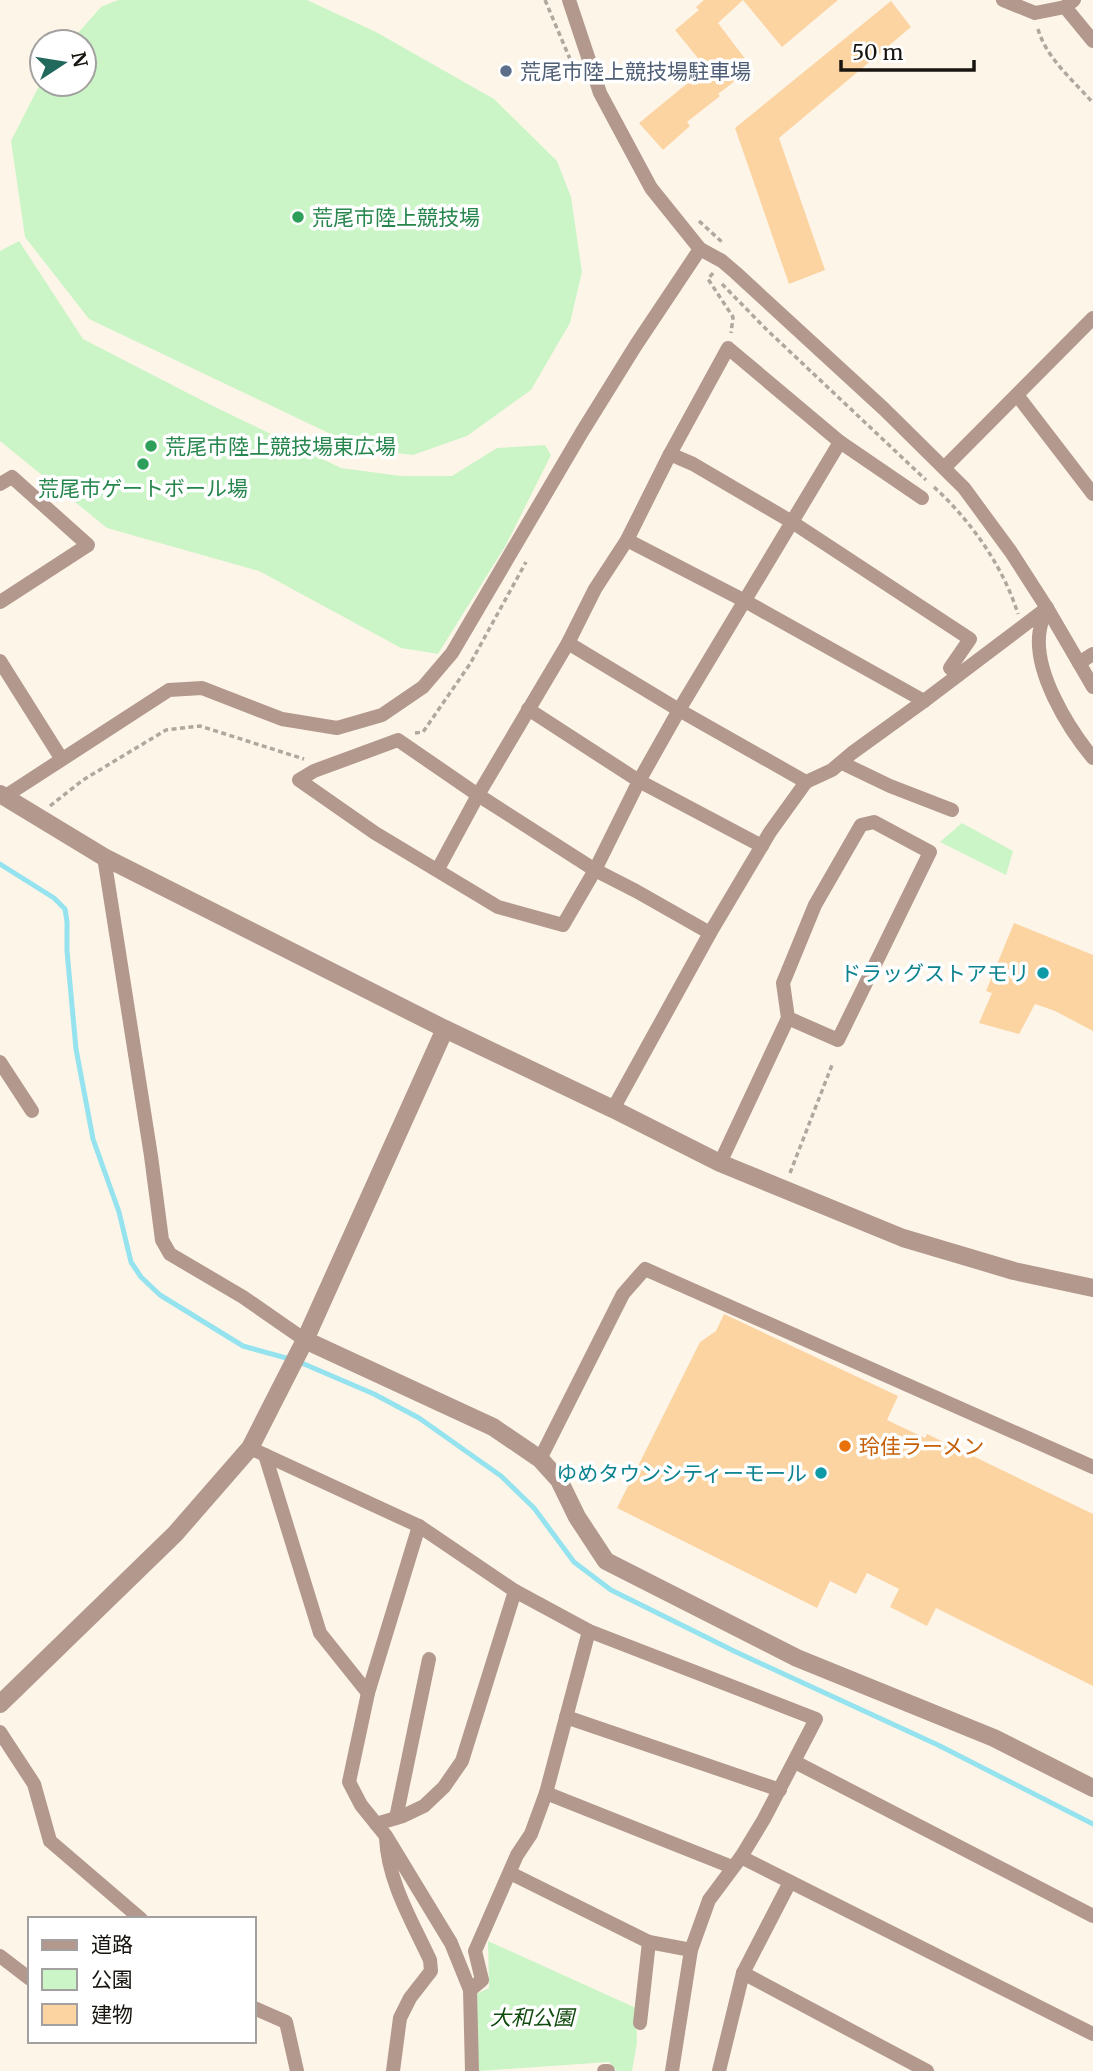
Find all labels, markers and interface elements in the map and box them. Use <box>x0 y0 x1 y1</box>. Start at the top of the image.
north arrow <box>28 28 98 98</box>
scale bar <box>841 28 974 72</box>
text: 50 m <box>852 39 903 66</box>
text: N <box>66 50 93 69</box>
place label: 荒尾市陸上競技場駐車場 <box>520 58 751 85</box>
marker: 荒尾市陸上競技場駐車場 <box>498 63 514 79</box>
place label: 荒尾市陸上競技場 <box>312 204 480 231</box>
marker: 荒尾市陸上競技場 <box>290 209 306 225</box>
place label: 荒尾市陸上競技場東広場 <box>165 433 396 460</box>
marker: 荒尾市陸上競技場東広場 <box>143 438 159 454</box>
marker: 荒尾市ゲートボール場 <box>135 456 151 472</box>
place label: 荒尾市ゲートボール場 <box>38 475 248 502</box>
place label: ドラッグストアモリ <box>840 960 1029 987</box>
marker: ドラッグストアモリ <box>1035 965 1051 981</box>
place label: 玲佳ラーメン <box>859 1433 984 1460</box>
marker: 玲佳ラーメン <box>837 1438 853 1454</box>
place label: ゆめタウンシティーモール <box>556 1460 807 1487</box>
marker: ゆめタウンシティーモール <box>813 1465 829 1481</box>
legend <box>28 1917 256 2043</box>
text: 道路 <box>91 1931 133 1958</box>
text: 公園 <box>91 1966 133 1993</box>
text: 建物 <box>91 2001 133 2028</box>
park label: 大和公園 <box>490 2004 577 2031</box>

